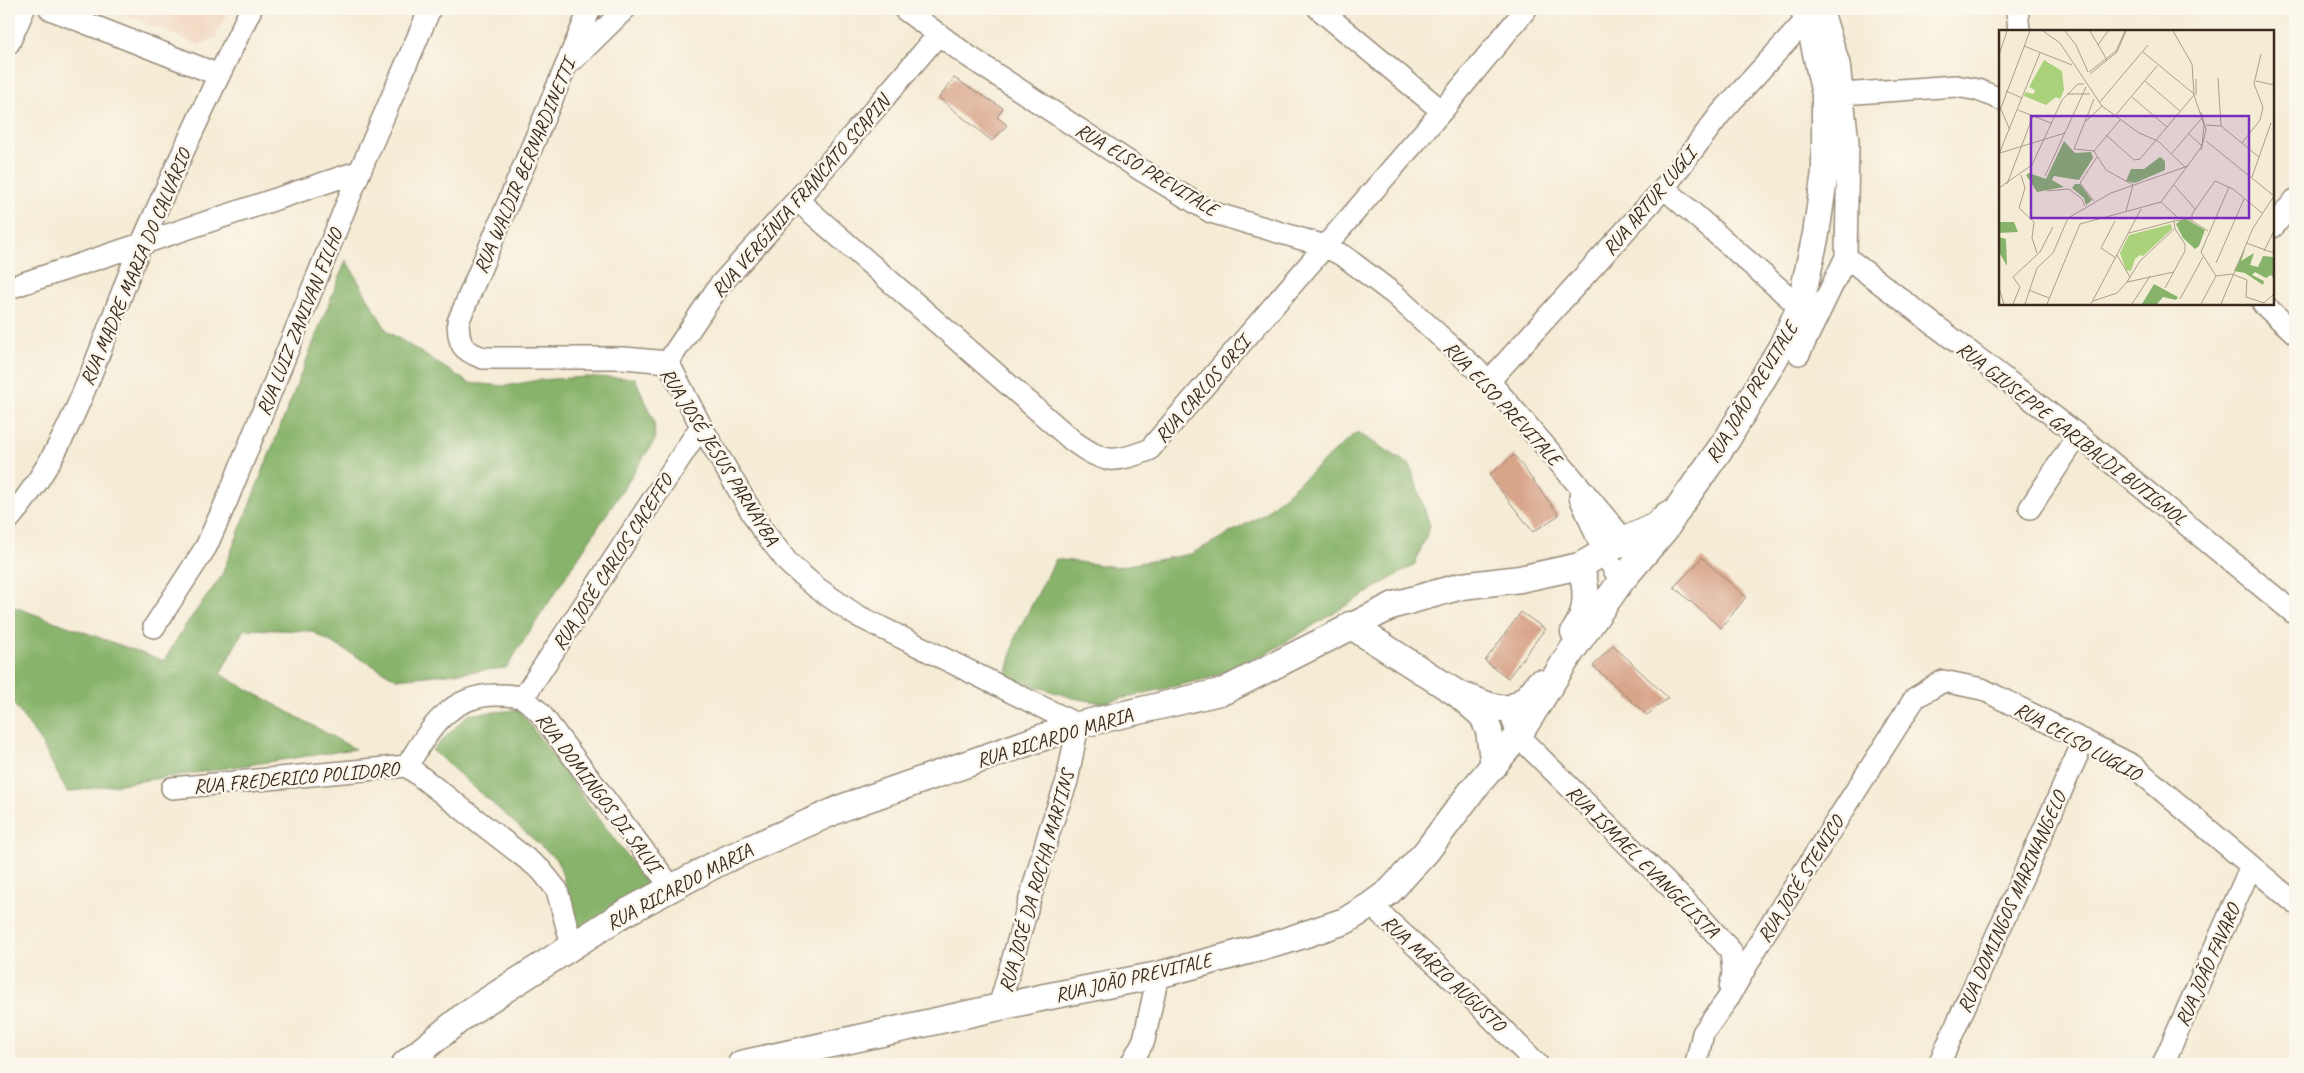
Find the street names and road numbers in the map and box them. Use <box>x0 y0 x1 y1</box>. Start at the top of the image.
street label: RUA WALDIR BERNARDINETTI <box>468 52 583 277</box>
street label: RUA VERGÍNIA FRANCATO SCAPIN <box>706 88 897 303</box>
street label: RUA ELSO PREVITALE <box>1071 117 1225 223</box>
street label: RUA ARTUR LUGLI <box>1597 139 1704 260</box>
street label: RUA MADRE MARIA DO CALVÁRIO <box>74 143 197 389</box>
street label: RUA LUIZ ZANIVAN FILHO <box>251 223 349 419</box>
street label: RUA JOÃO PREVITALE <box>1700 315 1805 467</box>
street label: RUA CARLOS ORSI <box>1149 328 1258 448</box>
street label: RUA ELSO PREVITALE <box>1438 336 1569 473</box>
street label: RUA GIUSEPPE GARIBALDI BUTIGNOL <box>1952 336 2192 531</box>
street label: RUA JOSÉ JESUS PARNAYBA <box>655 363 785 550</box>
street label: RUA JOSÉ CARLOS CACEFFO <box>546 468 680 655</box>
street label: RUA CELSO LUGLIO <box>2010 696 2147 788</box>
street label: RUA RICARDO MARIA <box>973 702 1136 773</box>
street label: RUA DOMINGOS DI SALVI <box>530 707 669 880</box>
street label: RUA FREDERICO POLIDORO <box>192 756 402 799</box>
street label: RUA JOSÉ DA ROCHA MARTINS <box>993 764 1081 995</box>
street label: RUA ISMAEL EVANGELISTA <box>1561 780 1725 944</box>
street label: RUA DOMINGOS MARINANGELO <box>1951 786 2072 1017</box>
street label: RUA JOSÉ STENICO <box>1752 810 1850 947</box>
street label: RUA RICARDO MARIA <box>602 837 757 935</box>
street label: RUA JOÃO FAVARO <box>2169 898 2246 1030</box>
street label: RUA MÁRIO AUGUSTO <box>1377 910 1512 1038</box>
street label: RUA JOÃO PREVITALE <box>1053 947 1217 1008</box>

